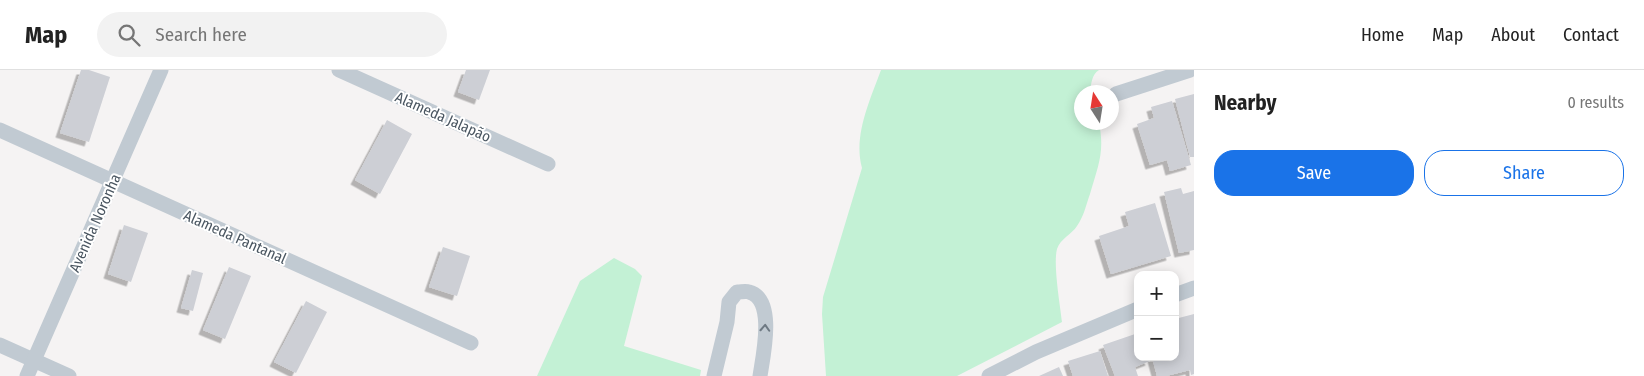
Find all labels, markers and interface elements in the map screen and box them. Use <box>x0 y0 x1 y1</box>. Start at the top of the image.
search box <box>97 12 447 57</box>
text: Map <box>25 21 67 49</box>
icon: search <box>115 21 143 49</box>
text: Search here <box>155 23 247 46</box>
text: Home <box>1361 24 1404 46</box>
text: Map <box>1432 24 1463 46</box>
text: About <box>1491 24 1535 46</box>
text: Contact <box>1563 24 1619 46</box>
north arrow <box>1074 85 1119 130</box>
street label: Alameda Jalapão <box>392 88 494 146</box>
text: Nearby <box>1214 90 1276 116</box>
text: 0 results <box>1567 93 1624 112</box>
button: Save <box>1214 150 1414 196</box>
button: Share <box>1424 150 1624 196</box>
street label: Avenida Noronha <box>65 171 125 275</box>
street label: Alameda Pantanal <box>181 206 289 268</box>
map controls <box>1134 271 1179 361</box>
button: + <box>1134 271 1179 316</box>
button: − <box>1134 316 1179 361</box>
one-way arrow <box>760 323 771 331</box>

